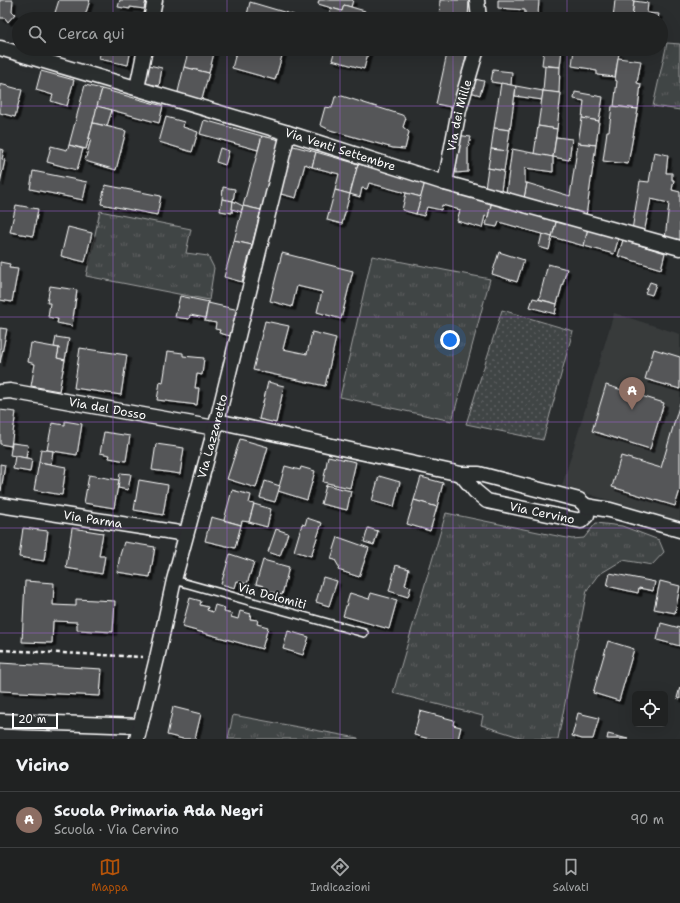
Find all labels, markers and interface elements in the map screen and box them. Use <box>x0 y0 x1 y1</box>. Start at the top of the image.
search box <box>12 12 668 56</box>
icon: search <box>26 23 48 45</box>
text: Cerca qui <box>58 24 125 44</box>
street label: Via dei Mille <box>443 77 476 153</box>
street label: Via Venti Settembre <box>283 124 398 175</box>
your location <box>440 330 460 350</box>
pin: A <box>619 377 645 410</box>
street label: Via Lazzaretto <box>194 393 231 480</box>
street label: Via del Dosso <box>67 394 147 423</box>
street label: Via Cervino <box>508 498 576 528</box>
street label: Via Parma <box>62 507 124 532</box>
street label: Via Dolomiti <box>236 579 308 613</box>
map controls <box>632 691 668 727</box>
button: locate <box>632 691 668 727</box>
scale bar <box>12 711 58 730</box>
text: 20 m <box>18 712 46 727</box>
text: Vicino <box>16 754 69 776</box>
text: Scuola Primaria Ada Negri <box>54 801 263 821</box>
text: A <box>24 811 34 828</box>
text: 90 m <box>630 811 664 828</box>
text: Scuola · Via Cervino <box>54 821 179 838</box>
tab: Mappa <box>91 856 128 895</box>
tab: Indicazioni <box>310 856 370 895</box>
tab: Salvati <box>553 856 589 895</box>

